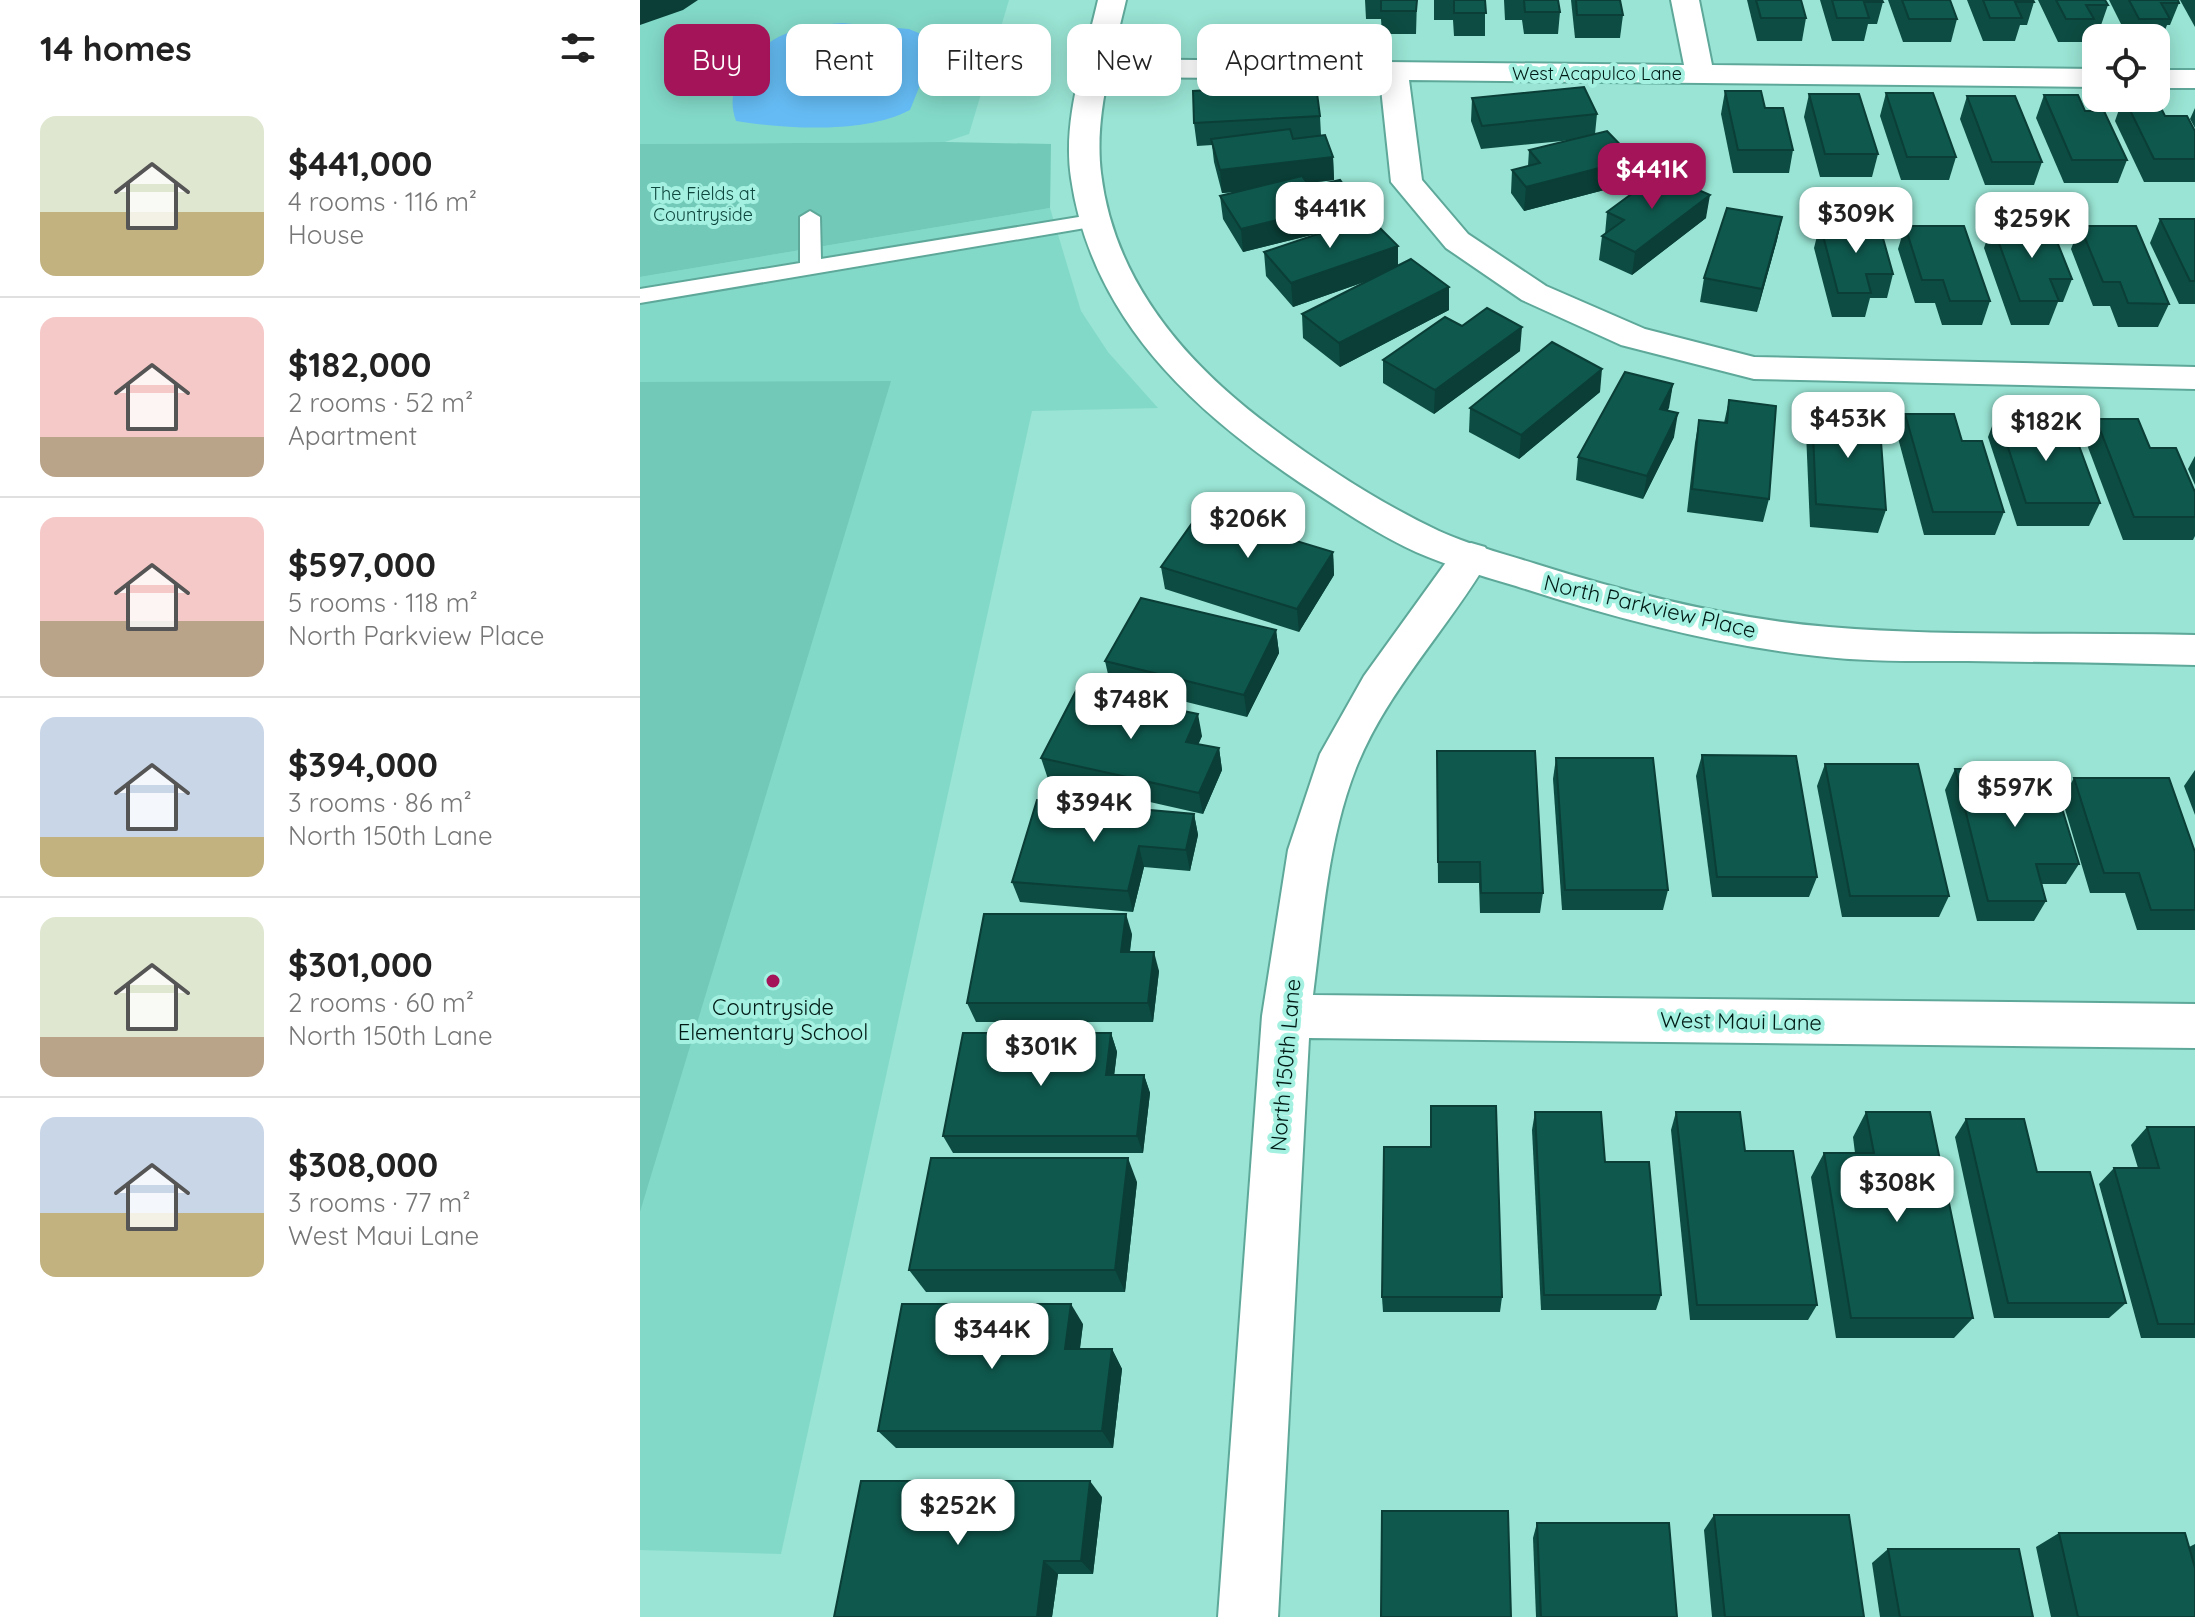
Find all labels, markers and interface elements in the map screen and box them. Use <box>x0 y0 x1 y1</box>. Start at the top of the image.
chip: Buy <box>664 24 770 96</box>
chip: Rent <box>786 24 902 96</box>
chip: Filters <box>918 24 1051 96</box>
chip: New <box>1067 24 1181 96</box>
chip: Apartment <box>1197 24 1392 96</box>
map controls <box>2082 24 2170 112</box>
button: locate <box>2082 24 2170 112</box>
icon: filters <box>556 26 600 70</box>
text: 14 homes <box>40 27 192 70</box>
street label: West Acapulco Lane <box>1512 62 1682 85</box>
text: $441,000 <box>288 142 432 185</box>
pin: $441K <box>1596 143 1708 211</box>
icon: home <box>104 148 200 244</box>
text: $441K <box>1616 152 1688 185</box>
park label: The Fields at Countryside <box>650 182 756 226</box>
pin: $441K <box>1274 182 1386 250</box>
text: 4 rooms · 116 m² <box>288 185 477 218</box>
pin: $309K <box>1800 187 1912 255</box>
text: $441K <box>1294 191 1366 224</box>
pin: $259K <box>1976 192 2088 260</box>
text: $309K <box>1817 196 1895 229</box>
text: $259K <box>1993 201 2071 234</box>
text: House <box>288 218 364 251</box>
text: $182,000 <box>288 343 431 386</box>
icon: home <box>104 349 200 445</box>
text: 2 rooms · 52 m² <box>288 386 473 419</box>
pin: $453K <box>1792 392 1904 460</box>
pin: $182K <box>1990 395 2102 463</box>
text: $453K <box>1810 401 1886 434</box>
text: $182K <box>2010 404 2082 437</box>
text: Apartment <box>288 419 417 452</box>
pin: $206K <box>1192 492 1304 560</box>
text: $206K <box>1209 501 1287 534</box>
text: $597,000 <box>288 543 436 586</box>
icon: home <box>104 549 200 645</box>
street label: North Parkview Place <box>1541 568 1759 644</box>
text: 5 rooms · 118 m² <box>288 586 478 619</box>
text: North Parkview Place <box>288 619 544 652</box>
pin: $748K <box>1075 673 1187 741</box>
text: $748K <box>1093 682 1169 715</box>
text: $394,000 <box>288 743 438 786</box>
icon: home <box>104 749 200 845</box>
pin: $597K <box>1959 761 2071 829</box>
text: $597K <box>1977 770 2053 803</box>
pin: $394K <box>1038 776 1150 844</box>
text: $394K <box>1056 785 1132 818</box>
text: 3 rooms · 86 m² <box>288 786 472 819</box>
text: North 150th Lane <box>288 819 493 852</box>
text: $301,000 <box>288 943 433 986</box>
icon: home <box>104 949 200 1045</box>
marker: Countryside Elementary School <box>764 972 782 990</box>
street label: North 150th Lane <box>1264 978 1306 1152</box>
text: 2 rooms · 60 m² <box>288 986 474 1019</box>
place label: Countryside Elementary School <box>678 993 868 1046</box>
street label: West Maui Lane <box>1660 1006 1822 1036</box>
text: North 150th Lane <box>288 1019 493 1052</box>
pin: $301K <box>985 1020 1097 1088</box>
text: $301K <box>1005 1029 1077 1062</box>
text: $308,000 <box>288 1143 438 1186</box>
icon: home <box>104 1149 200 1245</box>
pin: $308K <box>1841 1156 1953 1224</box>
text: $308K <box>1859 1165 1935 1198</box>
text: 3 rooms · 77 m² <box>288 1186 470 1219</box>
text: West Maui Lane <box>288 1219 479 1252</box>
pin: $344K <box>936 1303 1048 1371</box>
text: $344K <box>953 1312 1031 1345</box>
pin: $252K <box>902 1479 1014 1547</box>
text: $252K <box>919 1488 997 1521</box>

